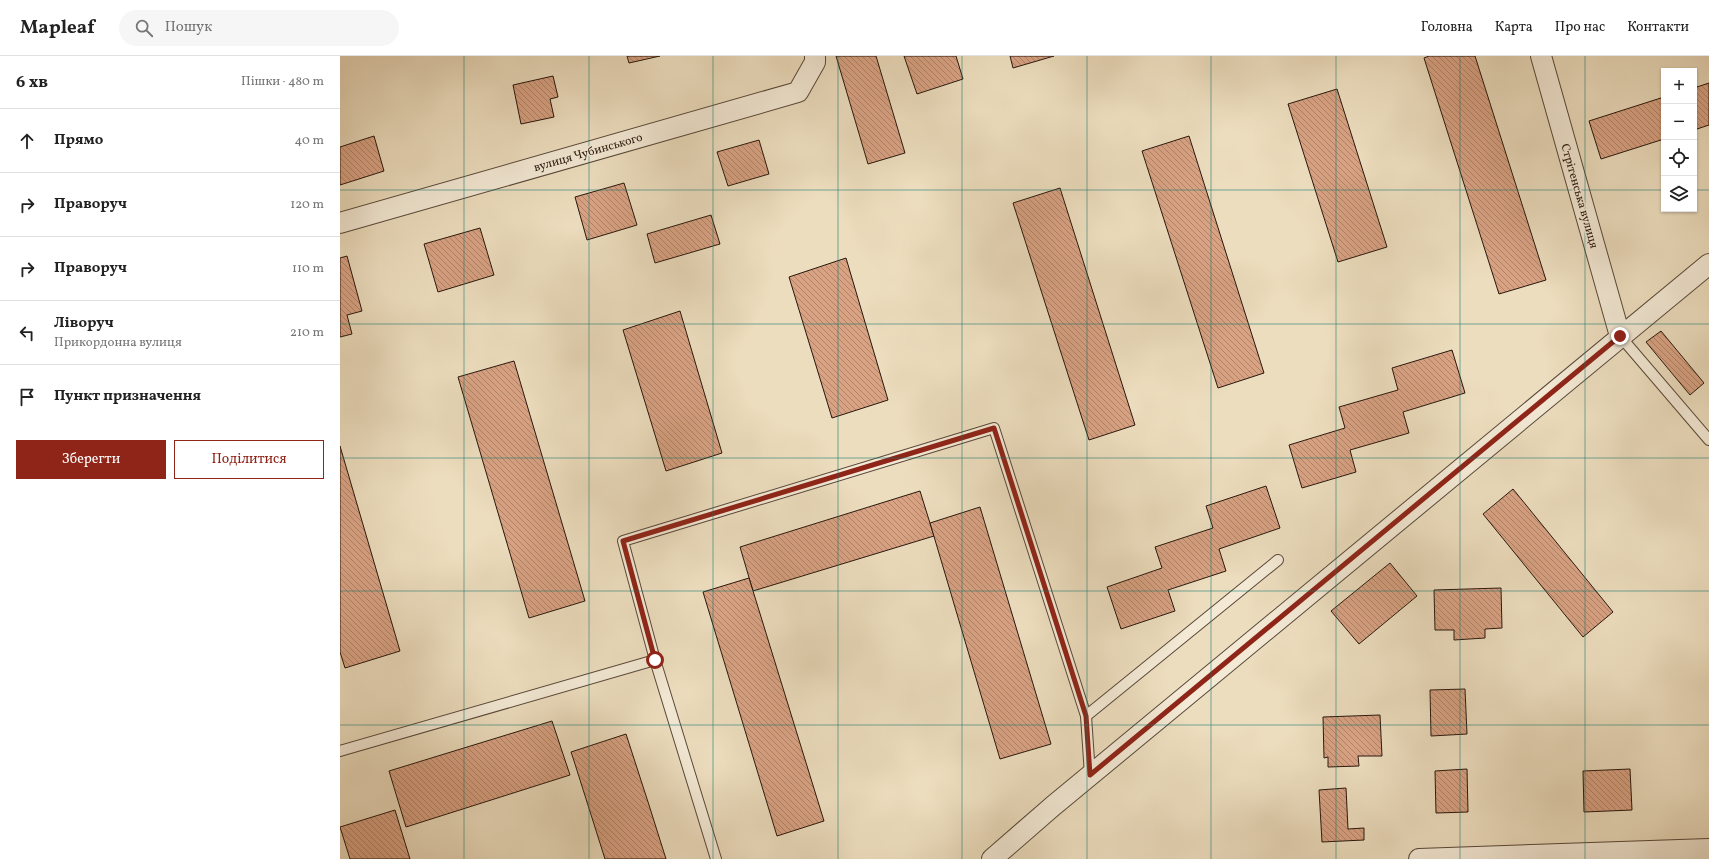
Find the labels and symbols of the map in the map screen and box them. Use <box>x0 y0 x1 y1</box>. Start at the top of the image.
street label: вулиця Чубинського <box>532 130 645 176</box>
street label: Стрітенська вулиця <box>1556 142 1602 251</box>
route end <box>1611 327 1629 345</box>
route start <box>646 651 664 669</box>

